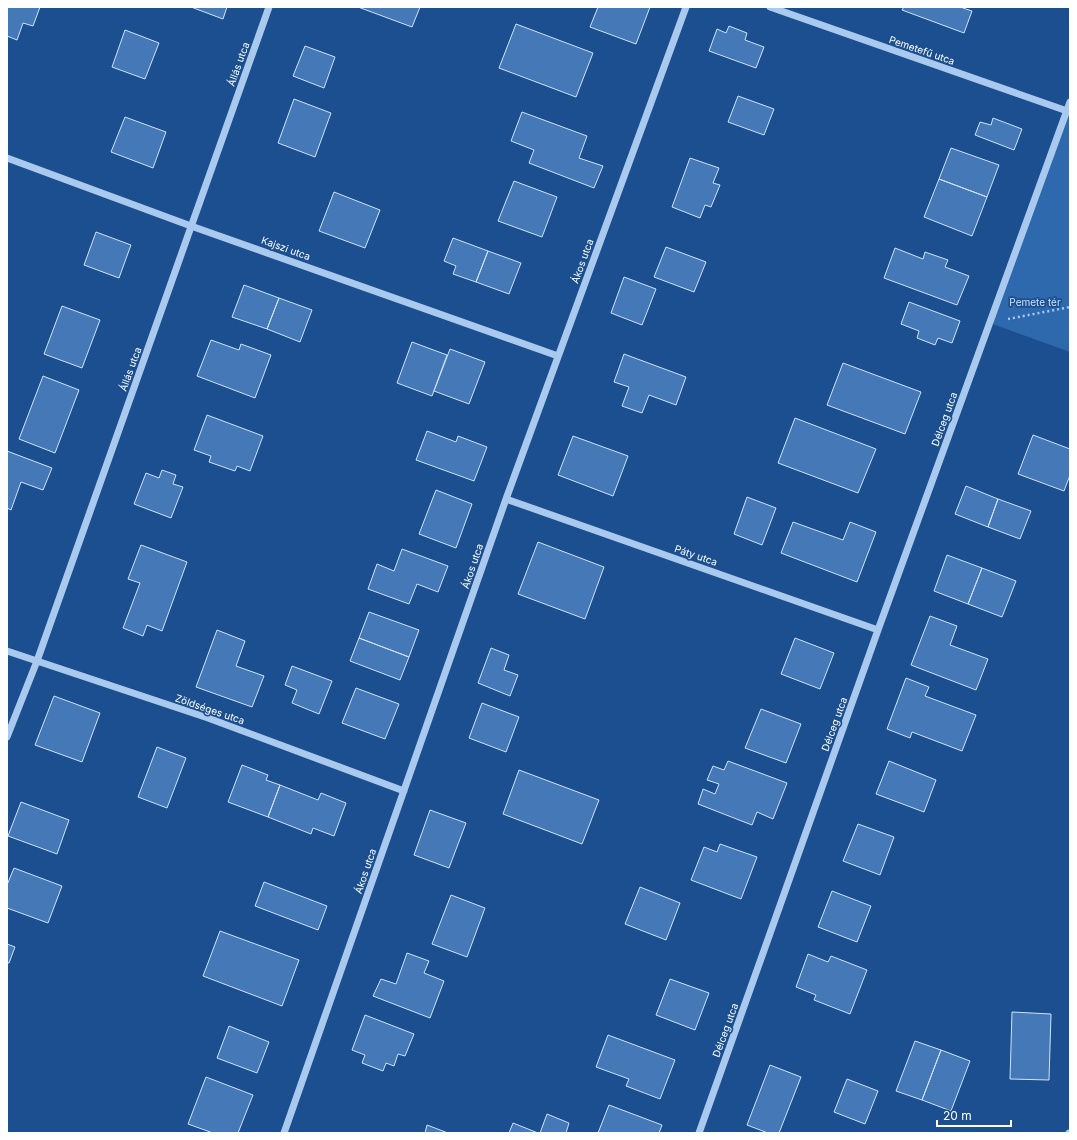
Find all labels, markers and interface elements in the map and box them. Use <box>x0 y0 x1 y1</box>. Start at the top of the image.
street label: Pemetefű utca <box>888 33 956 67</box>
street label: Állás utca <box>224 40 251 88</box>
street label: Kajszi utca <box>260 234 312 262</box>
street label: Ákos utca <box>567 237 596 285</box>
park label: Pemete tér <box>1009 296 1061 308</box>
street label: Állás utca <box>116 345 143 393</box>
street label: Délceg utca <box>929 390 959 448</box>
street label: Ákos utca <box>458 542 485 590</box>
street label: Páty utca <box>673 542 719 568</box>
street label: Zöldséges utca <box>174 692 246 726</box>
street label: Délceg utca <box>819 695 849 753</box>
street label: Ákos utca <box>351 847 378 895</box>
street label: Délceg utca <box>710 1001 740 1059</box>
scale bar <box>937 1102 1011 1128</box>
text: 20 m <box>943 1108 972 1123</box>

